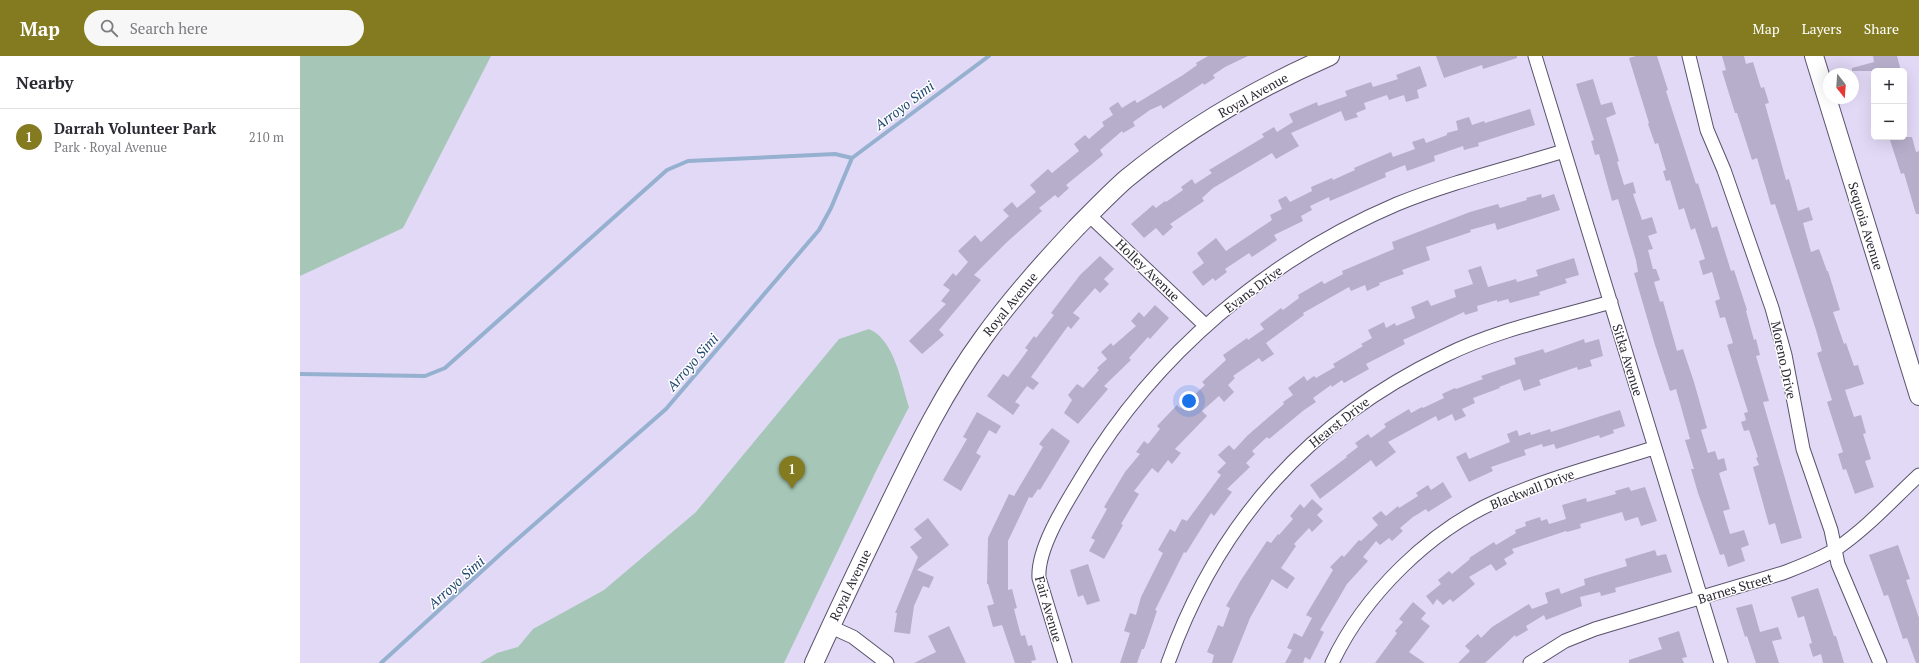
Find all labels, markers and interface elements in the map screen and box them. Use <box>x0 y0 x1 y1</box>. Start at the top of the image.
search box <box>84 10 364 46</box>
text: Map <box>20 16 60 41</box>
icon: search <box>98 17 120 39</box>
text: Search here <box>130 18 208 38</box>
text: Map <box>1753 19 1780 38</box>
text: Layers <box>1802 19 1842 38</box>
text: Share <box>1864 19 1899 38</box>
street label: Royal Avenue <box>1215 68 1291 122</box>
north arrow <box>1823 68 1859 104</box>
map controls <box>1871 68 1907 140</box>
button: + <box>1871 68 1907 104</box>
text: Nearby <box>16 71 74 94</box>
water label: Arroyo Simi <box>869 76 938 134</box>
button: − <box>1871 104 1907 140</box>
text: Darrah Volunteer Park <box>54 118 216 138</box>
text: 1 <box>25 128 33 146</box>
text: 210 m <box>249 128 284 146</box>
text: Park · Royal Avenue <box>54 138 167 156</box>
street label: Sequoia Avenue <box>1844 180 1888 272</box>
street label: Holley Avenue <box>1112 235 1184 305</box>
street label: Evans Drive <box>1220 261 1286 317</box>
street label: Royal Avenue <box>979 268 1041 340</box>
street label: Moreno Drive <box>1767 319 1801 401</box>
street label: Sitka Avenue <box>1609 322 1647 398</box>
water label: Arroyo Simi <box>661 329 722 395</box>
your location <box>1179 391 1199 411</box>
street label: Hearst Drive <box>1305 393 1373 451</box>
pin: 1 <box>779 456 805 489</box>
street label: Blackwall Drive <box>1487 465 1577 513</box>
street label: Royal Avenue <box>825 546 875 624</box>
water label: Arroyo Simi <box>423 551 489 613</box>
street label: Barnes Street <box>1695 568 1775 608</box>
street label: Fair Avenue <box>1031 574 1067 644</box>

